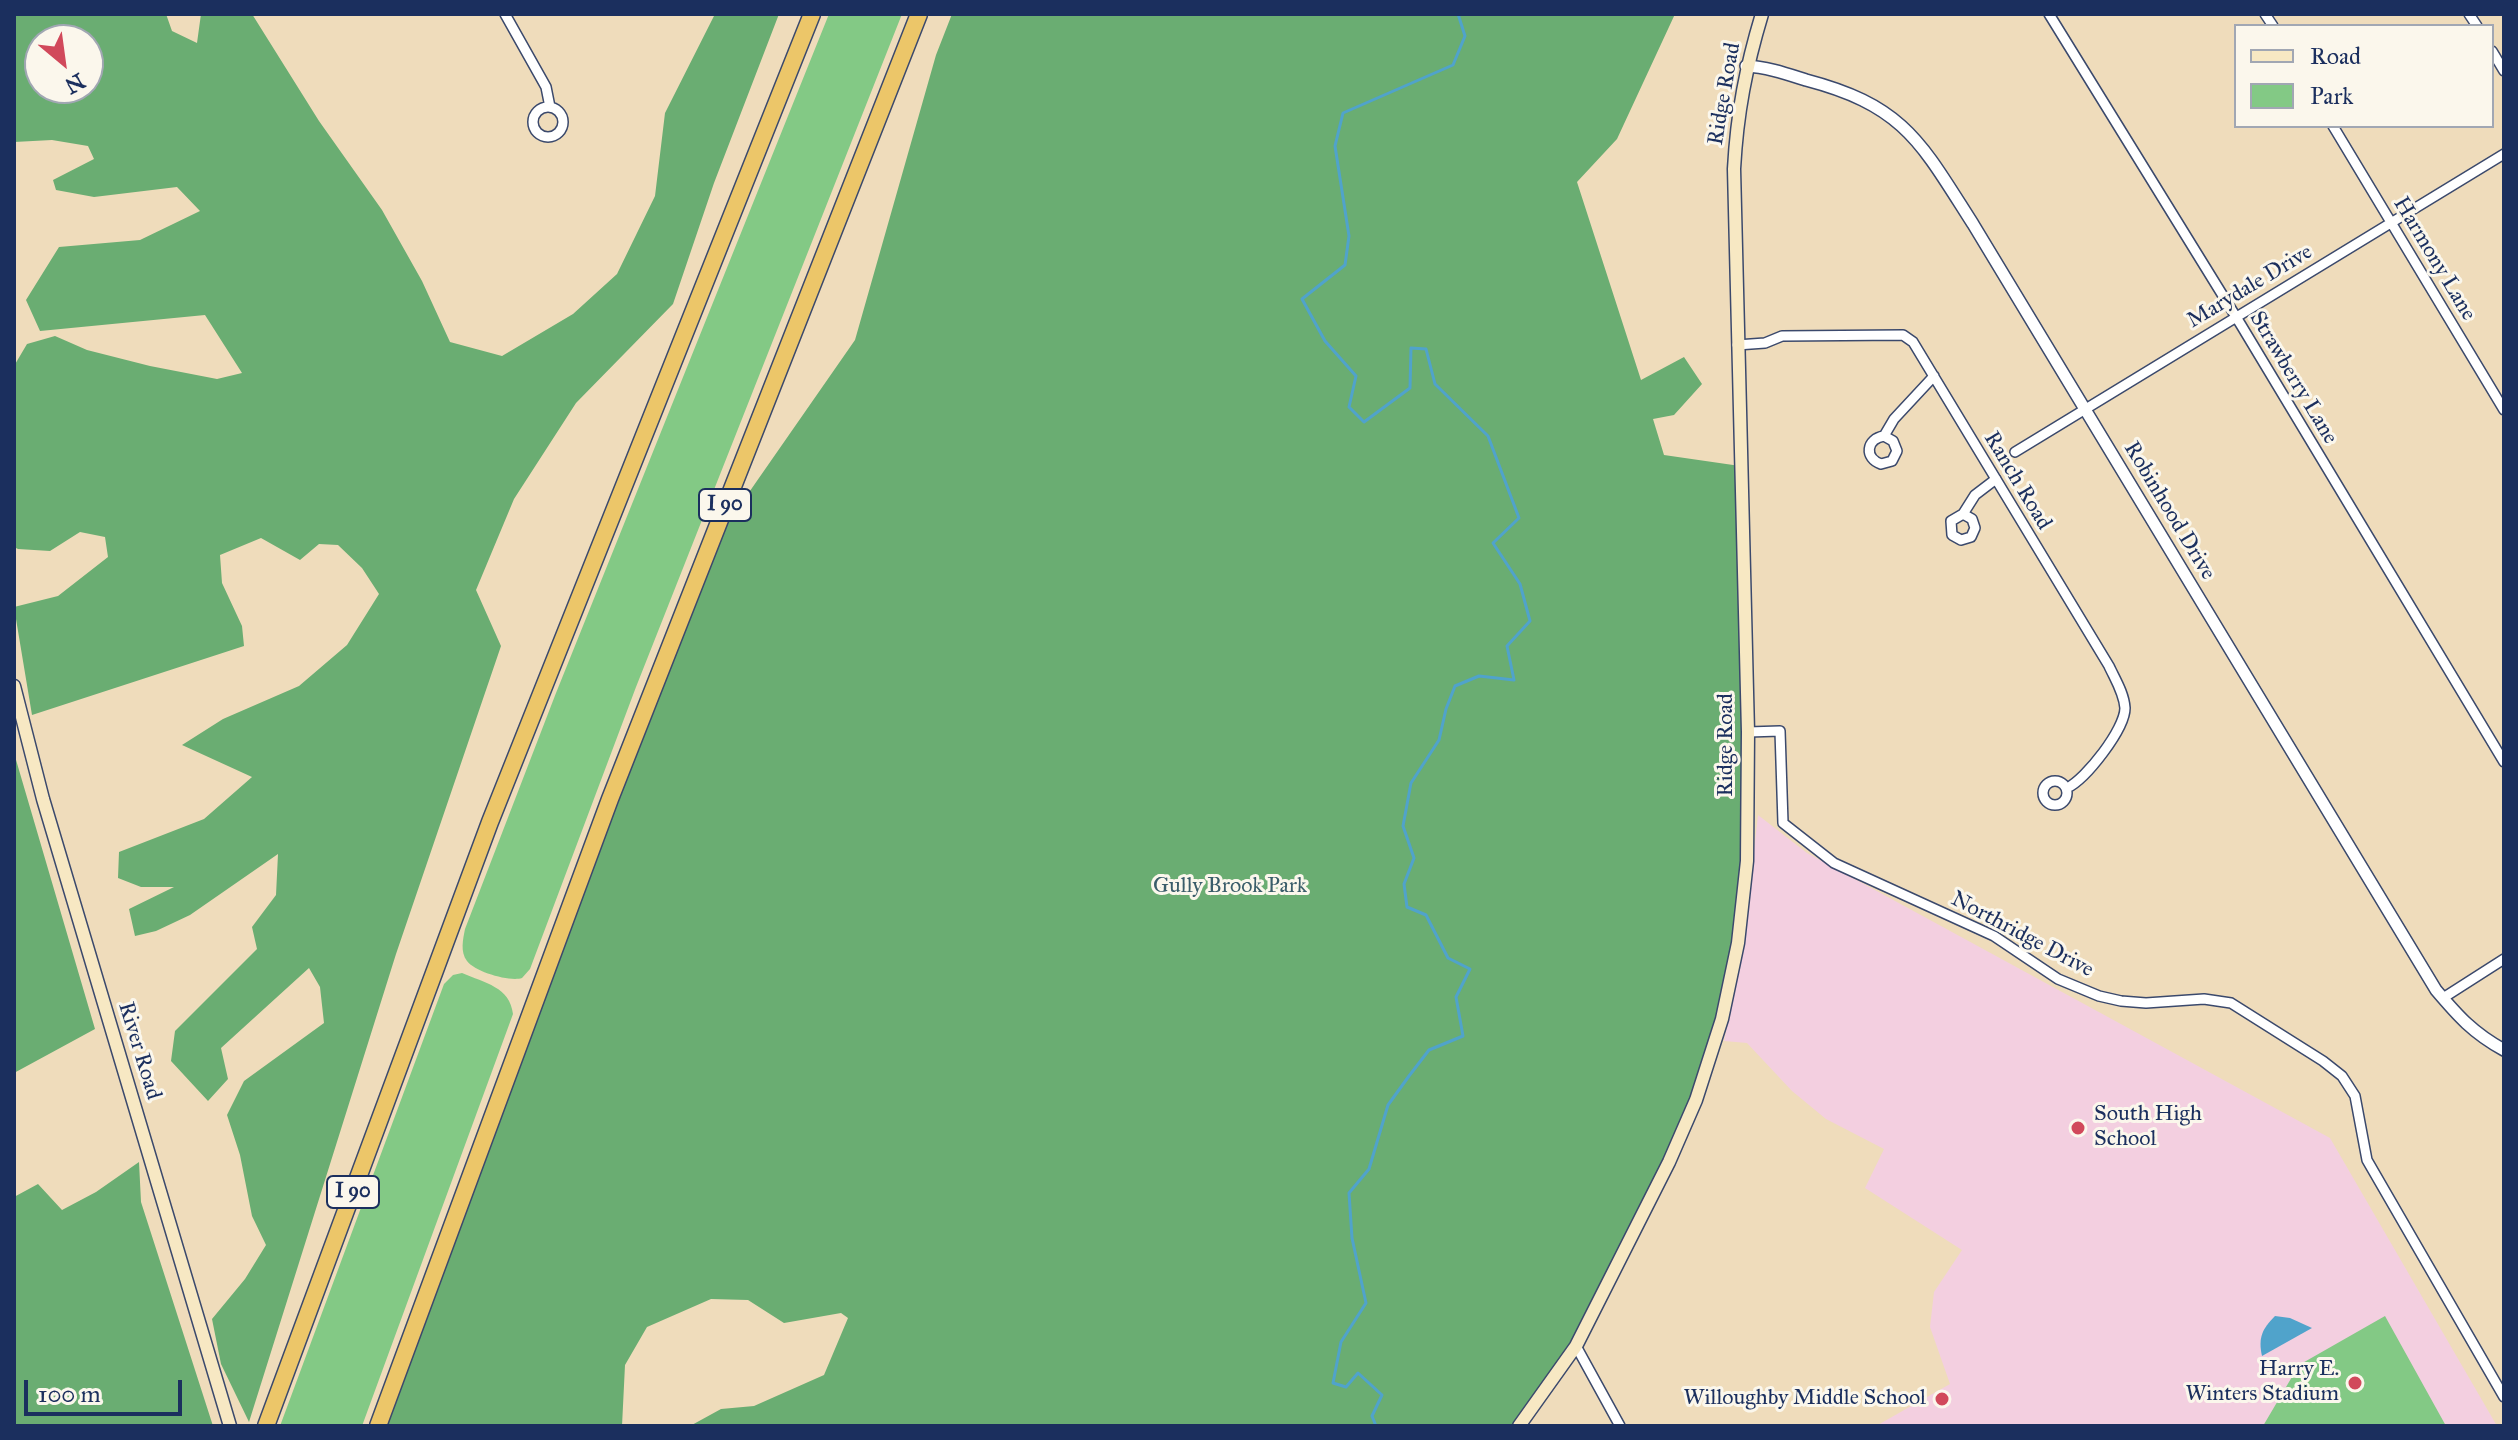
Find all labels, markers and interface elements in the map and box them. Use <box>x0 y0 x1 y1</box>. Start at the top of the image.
north arrow <box>24 24 104 104</box>
legend <box>2234 24 2494 128</box>
street label: Ridge Road <box>1703 41 1747 147</box>
text: Road <box>2310 41 2361 71</box>
text: N <box>60 67 90 100</box>
text: Park <box>2310 81 2353 111</box>
street label: Harmony Lane <box>2387 192 2481 326</box>
street label: Marydale Drive <box>2183 239 2317 335</box>
street label: Strawberry Lane <box>2243 307 2343 449</box>
street label: Ranch Road <box>1977 427 2057 535</box>
street label: Robinhood Drive <box>2117 437 2221 585</box>
road number: I 90 <box>699 489 751 521</box>
street label: Ridge Road <box>1714 693 1740 797</box>
park label: Gully Brook Park <box>1153 874 1307 900</box>
street label: Northridge Drive <box>1946 886 2098 984</box>
street label: River Road <box>112 999 166 1103</box>
place label: South High School <box>2094 1102 2202 1154</box>
marker: South High School <box>2069 1119 2087 1137</box>
road number: I 90 <box>327 1176 379 1208</box>
place label: Harry E. Winters Stadium <box>2185 1357 2339 1408</box>
scale bar <box>28 1364 186 1414</box>
marker: Harry E. Winters Stadium <box>2346 1374 2364 1392</box>
text: 100 m <box>38 1379 101 1409</box>
place label: Willoughby Middle School <box>1683 1386 1926 1412</box>
marker: Willoughby Middle School <box>1933 1390 1951 1408</box>

